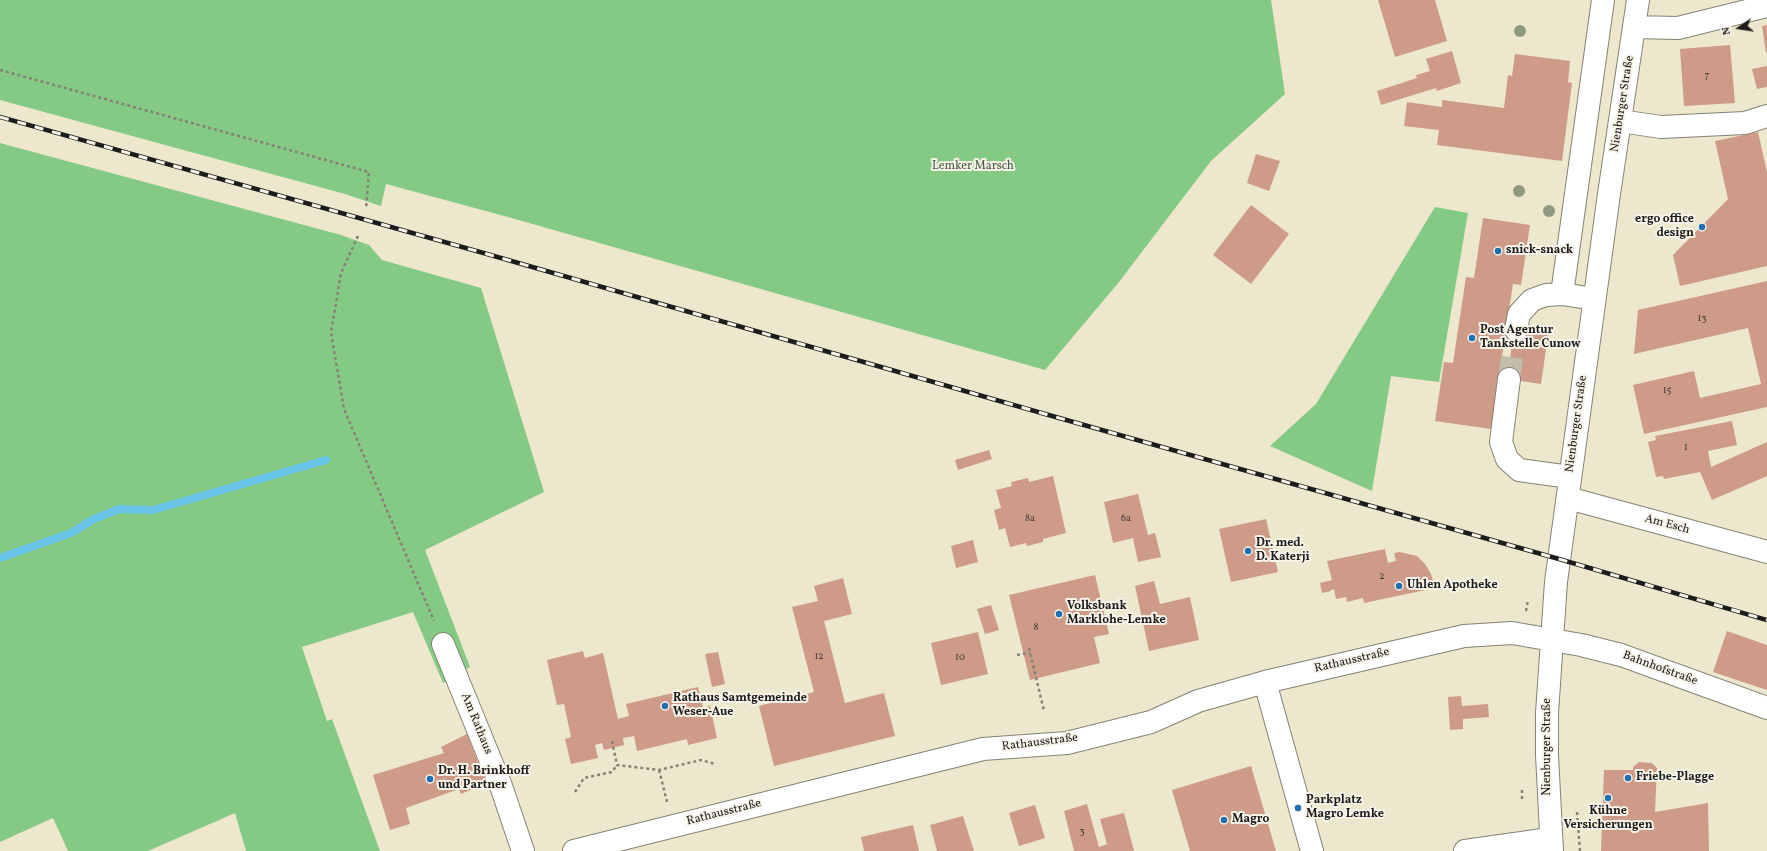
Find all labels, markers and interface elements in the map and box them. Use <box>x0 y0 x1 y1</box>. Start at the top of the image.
north arrow <box>1719 8 1759 48</box>
text: N <box>1719 25 1735 36</box>
street label: Nienburger Straße <box>1608 55 1638 153</box>
house number: 7 <box>1705 70 1709 82</box>
park label: Lemker Marsch <box>932 160 1014 174</box>
place label: ergo office design <box>1635 213 1694 241</box>
marker: ergo office design <box>1697 222 1707 232</box>
place label: snick-snack <box>1506 244 1573 258</box>
marker: snick-snack <box>1493 246 1503 256</box>
house number: 13 <box>1697 313 1707 325</box>
place label: Post Agentur Tankstelle Cunow <box>1480 324 1580 352</box>
marker: Post Agentur Tankstelle Cunow <box>1467 333 1477 343</box>
street label: Nienburger Straße <box>1563 375 1591 473</box>
house number: 15 <box>1663 385 1671 397</box>
house number: 1 <box>1684 442 1688 454</box>
street label: Am Esch <box>1643 512 1691 538</box>
house number: 8a <box>1025 513 1035 525</box>
house number: 6a <box>1121 513 1131 525</box>
place label: Dr. med. D. Katerji <box>1256 537 1310 565</box>
marker: Dr. med. D. Katerji <box>1243 546 1253 556</box>
house number: 2 <box>1379 571 1385 583</box>
place label: Uhlen Apotheke <box>1407 579 1498 593</box>
marker: Uhlen Apotheke <box>1394 581 1404 591</box>
place label: Volksbank Marklohe-Lemke <box>1067 600 1166 628</box>
marker: Volksbank Marklohe-Lemke <box>1054 609 1064 619</box>
house number: 8 <box>1033 622 1039 634</box>
street label: Rathausstraße <box>1313 645 1391 677</box>
street label: Bahnhofstraße <box>1621 649 1699 689</box>
house number: 12 <box>814 651 824 663</box>
house number: 10 <box>955 652 965 664</box>
street label: Am Rathaus <box>457 691 495 757</box>
place label: Rathaus Samtgemeinde Weser-Aue <box>673 692 807 720</box>
street label: Nienburger Straße <box>1541 698 1555 796</box>
marker: Rathaus Samtgemeinde Weser-Aue <box>660 701 670 711</box>
street label: Rathausstraße <box>1001 731 1079 755</box>
place label: Dr. H. Brinkhoff und Partner <box>438 765 529 793</box>
place label: Friebe-Plagge <box>1636 771 1714 785</box>
marker: Friebe-Plagge <box>1623 773 1633 783</box>
marker: Dr. H. Brinkhoff und Partner <box>425 774 435 784</box>
marker: Kühne Versicherungen <box>1603 793 1613 803</box>
place label: Parkplatz Magro Lemke <box>1306 794 1384 822</box>
street label: Rathausstraße <box>685 797 763 829</box>
marker: Parkplatz Magro Lemke <box>1293 803 1303 813</box>
place label: Kühne Versicherungen <box>1563 805 1653 833</box>
place label: Magro <box>1232 813 1269 827</box>
marker: Magro <box>1219 815 1229 825</box>
house number: 3 <box>1079 826 1085 838</box>

